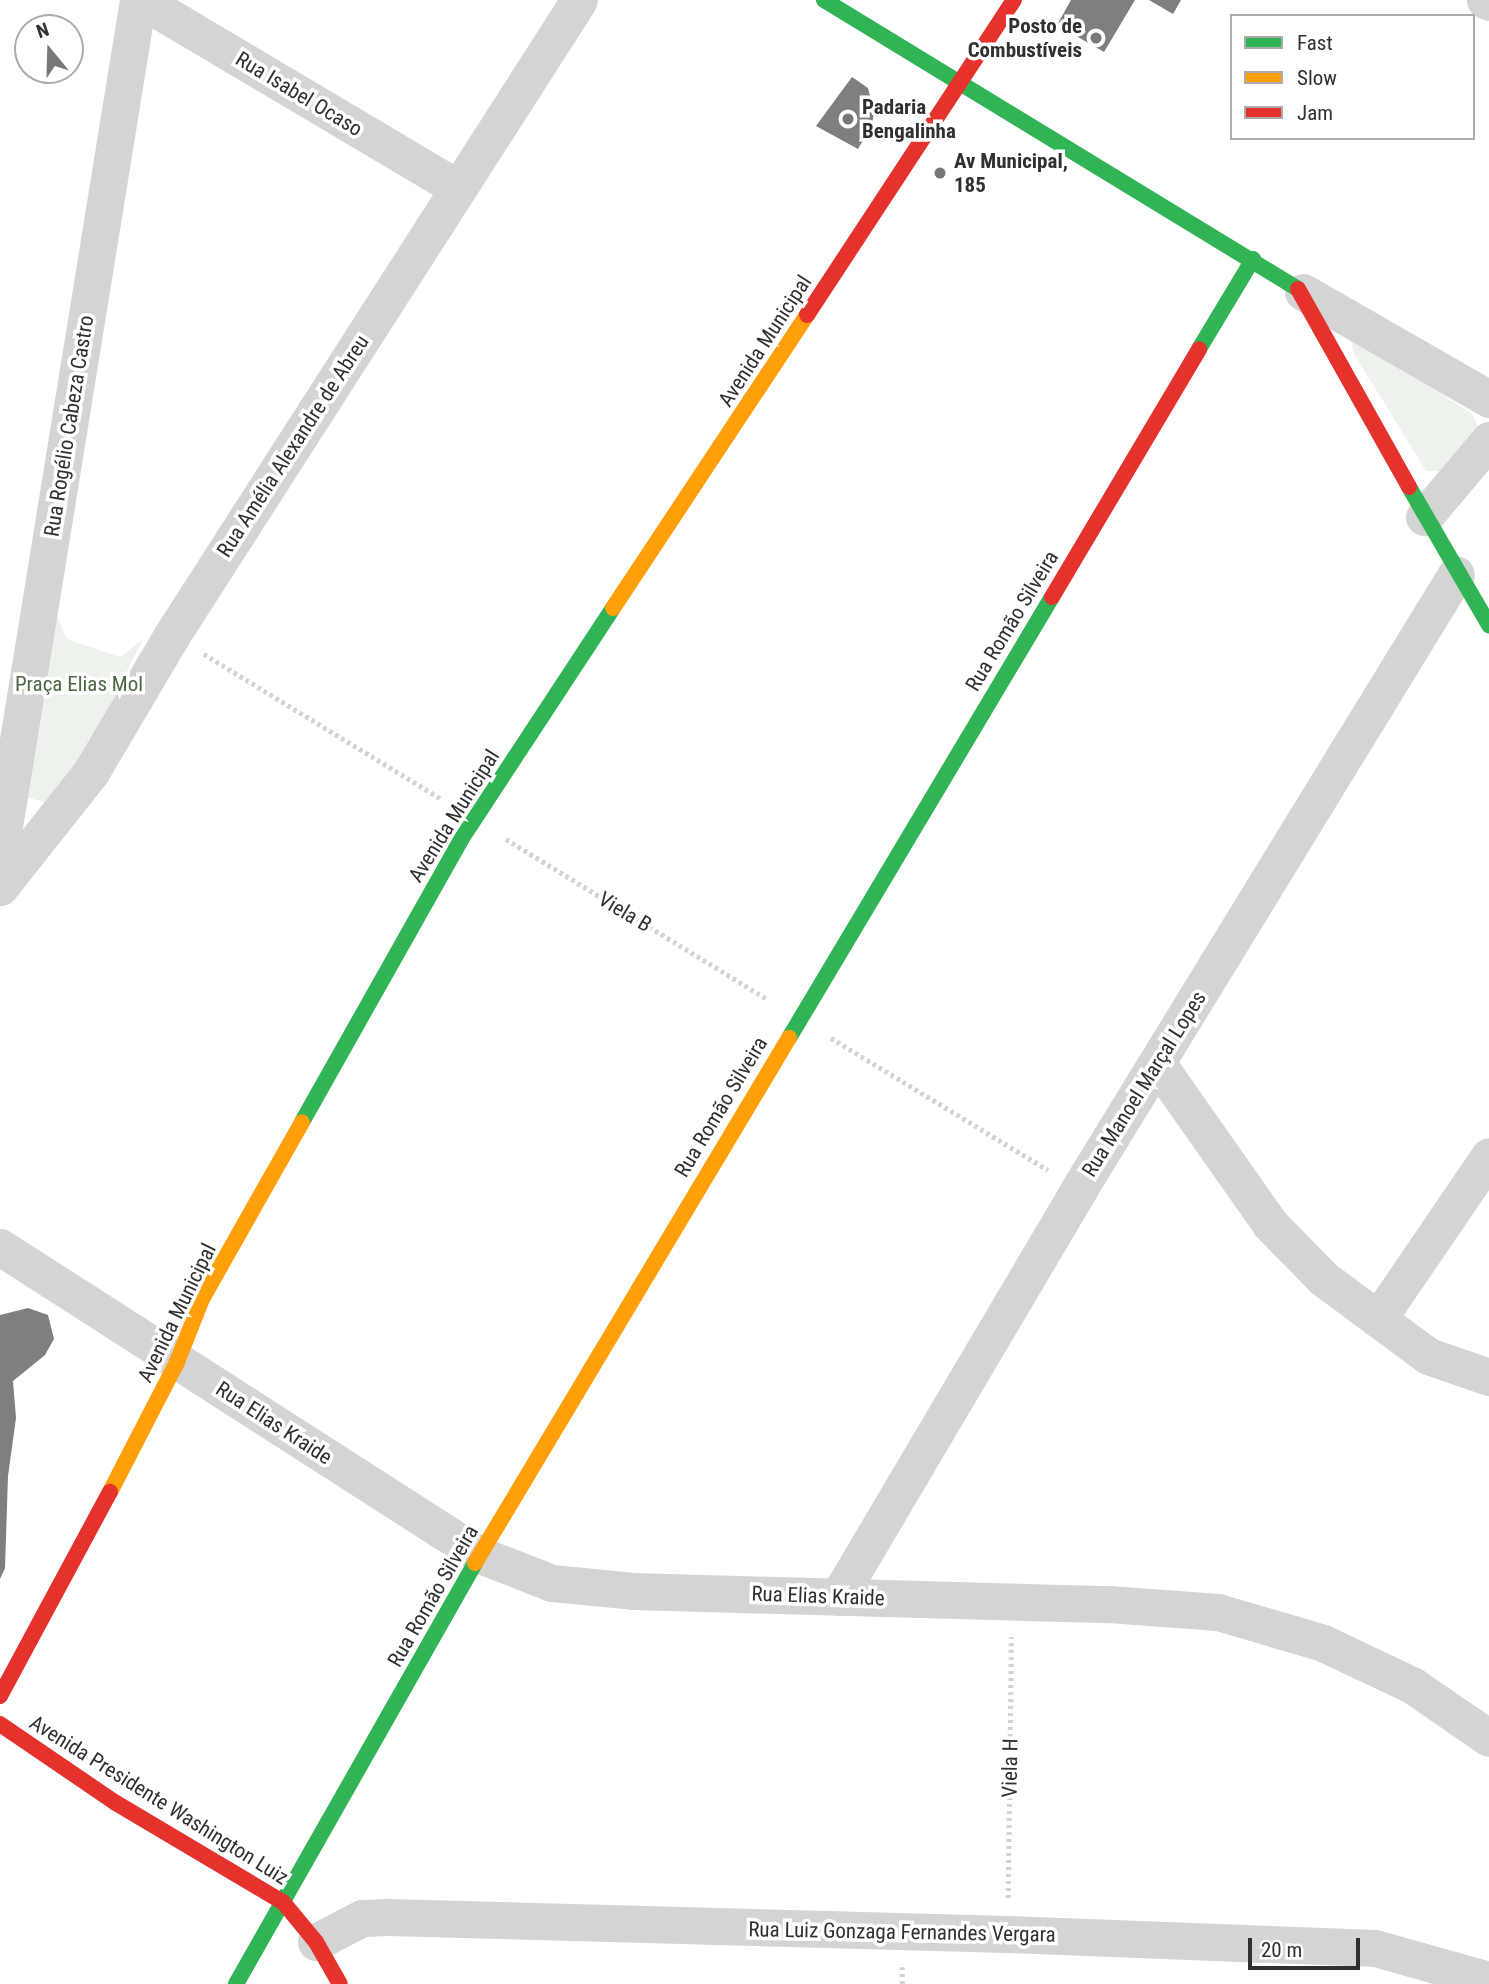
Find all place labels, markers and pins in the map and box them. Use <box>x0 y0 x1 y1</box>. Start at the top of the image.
place label: Posto de Combustíveis <box>968 13 1082 63</box>
marker: Posto de Combustíveis <box>1088 30 1104 46</box>
place label: Padaria Bengalinha <box>862 94 956 144</box>
marker: Padaria Bengalinha <box>840 111 856 127</box>
place label: Av Municipal, 185 <box>954 148 1068 198</box>
marker: Av Municipal, 185 <box>932 165 948 181</box>

